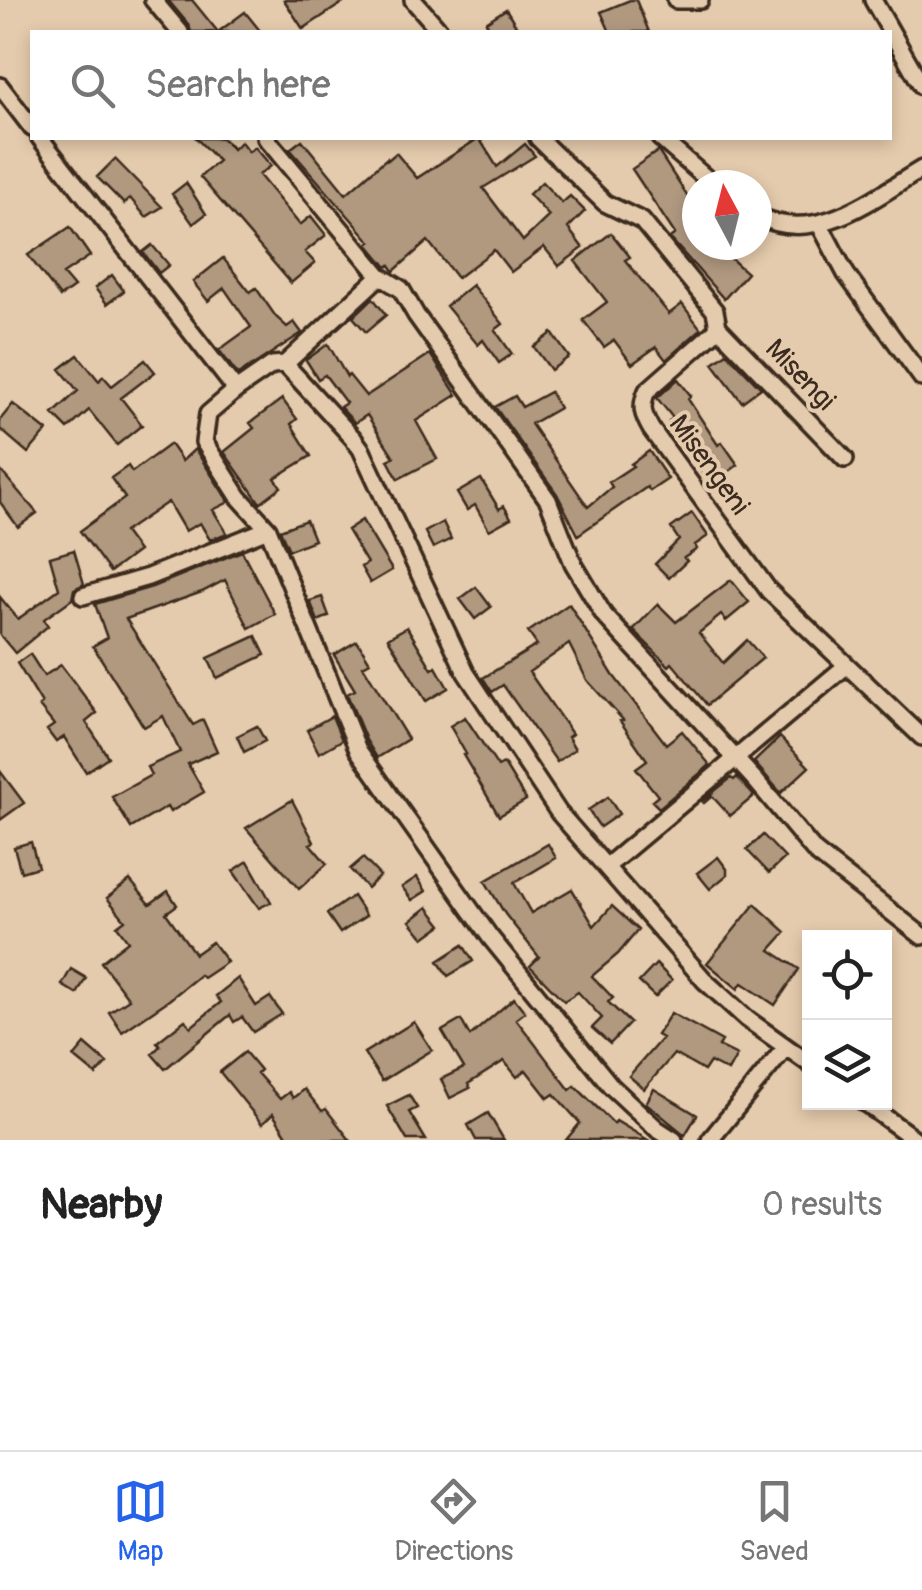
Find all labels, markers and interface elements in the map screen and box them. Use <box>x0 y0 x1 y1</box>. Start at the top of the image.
search box <box>30 30 892 140</box>
icon: search <box>65 58 120 113</box>
text: Search here <box>145 61 331 109</box>
north arrow <box>682 170 772 260</box>
street label: Misengi <box>758 332 842 418</box>
street label: Misengeni <box>661 408 757 522</box>
map controls <box>802 930 892 1110</box>
button: locate <box>802 930 892 1020</box>
button: layers <box>802 1020 892 1110</box>
text: Nearby <box>40 1179 162 1231</box>
text: 0 results <box>762 1185 882 1225</box>
tab: Map <box>113 1474 168 1569</box>
tab: Directions <box>394 1474 513 1569</box>
tab: Saved <box>739 1474 809 1569</box>

